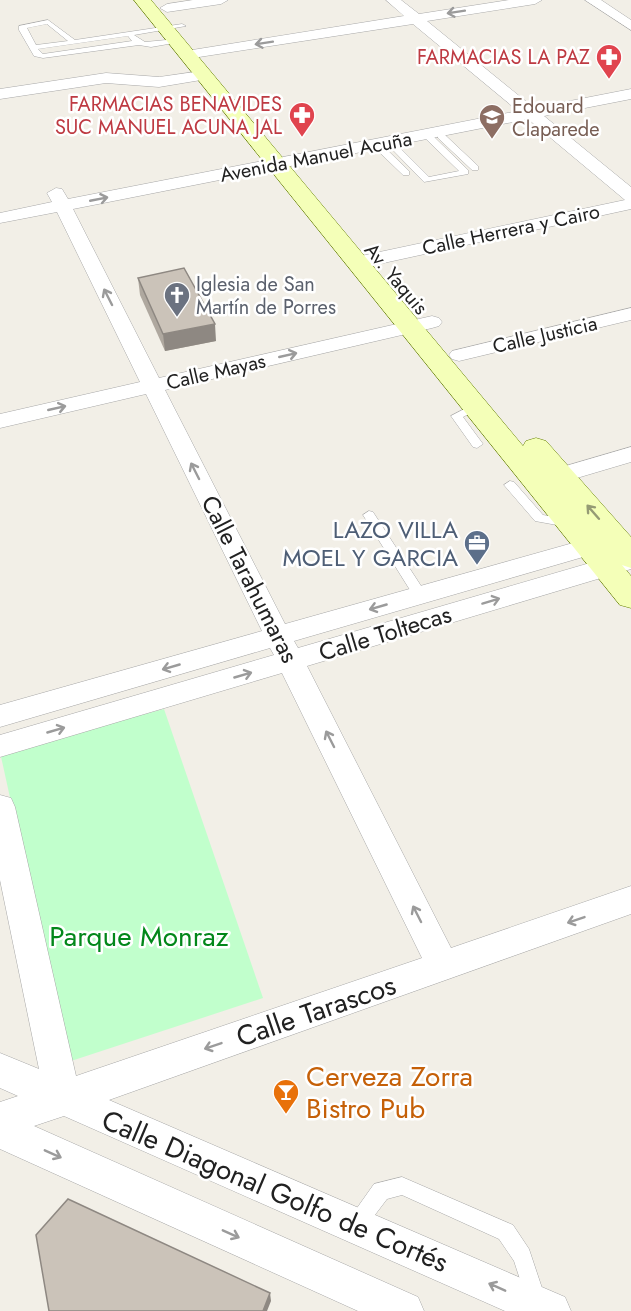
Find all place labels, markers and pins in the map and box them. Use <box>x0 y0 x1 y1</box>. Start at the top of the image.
pharmacy icon: FARMACIAS LA PAZ <box>594 42 624 80</box>
place label: FARMACIAS LA PAZ <box>417 43 590 72</box>
place label: FARMACIAS BENAVIDES SUC MANUEL ACUNA JAL <box>55 90 282 142</box>
place label: Edouard Claparede <box>512 92 600 144</box>
pharmacy icon: FARMACIAS BENAVIDES SUC MANUEL ACUNA JAL <box>287 100 317 138</box>
school or university icon: Edouard Claparede <box>477 102 507 140</box>
place label: Iglesia de San Martín de Porres <box>196 270 336 322</box>
church icon: Iglesia de San Martín de Porres <box>162 280 192 318</box>
place label: LAZO VILLA MOEL Y GARCIA <box>282 512 458 575</box>
office icon: LAZO VILLA MOEL Y GARCIA <box>462 528 492 566</box>
place label: Cerveza Zorra Bistro Pub <box>306 1056 473 1129</box>
bar icon: Cerveza Zorra Bistro Pub <box>271 1077 301 1115</box>

